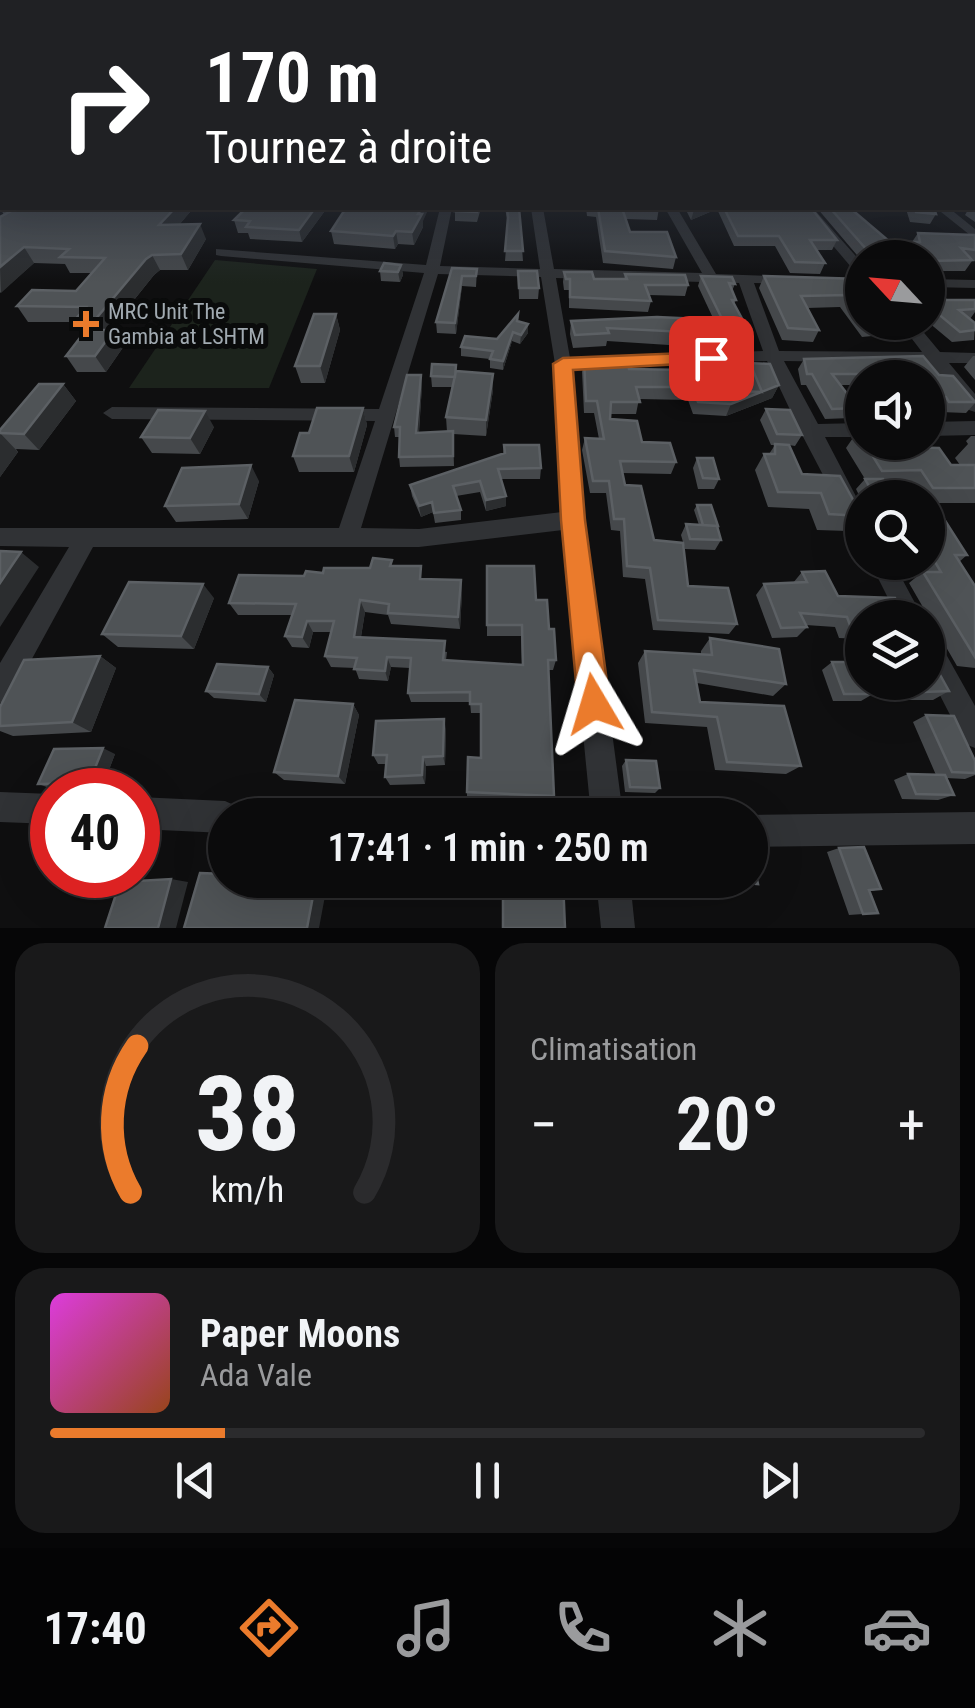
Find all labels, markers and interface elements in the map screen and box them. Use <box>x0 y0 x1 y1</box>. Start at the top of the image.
text: 170 m <box>205 37 379 119</box>
icon: right <box>40 40 170 170</box>
text: Tournez à droite <box>205 121 492 174</box>
north arrow <box>845 240 945 340</box>
map controls <box>845 240 945 700</box>
place label: MRC Unit The Gambia at LSHTM <box>108 299 265 349</box>
marker: MRC Unit The Gambia at LSHTM <box>73 311 99 337</box>
pin <box>669 316 754 401</box>
icon: arrive <box>684 331 739 386</box>
button: sound <box>845 360 945 460</box>
button: search <box>845 480 945 580</box>
button: layers <box>845 600 945 700</box>
position arrow <box>542 652 646 756</box>
speed limit sign: 40 <box>30 768 160 898</box>
text: 17:41 · 1 min · 250 m <box>328 826 648 870</box>
text: Climatisation <box>530 1030 697 1068</box>
text: 38 <box>195 1054 300 1175</box>
text: 20° <box>675 1080 780 1168</box>
text: − <box>530 1093 558 1157</box>
text: + <box>898 1093 925 1157</box>
text: km/h <box>211 1169 284 1211</box>
text: Paper Moons <box>200 1312 400 1356</box>
text: Ada Vale <box>200 1356 312 1394</box>
icon: previous <box>168 1453 223 1508</box>
icon: pause <box>460 1453 515 1508</box>
icon: next <box>752 1453 807 1508</box>
icon: directions <box>234 1593 304 1663</box>
icon: music <box>391 1593 461 1663</box>
icon: phone <box>548 1593 618 1663</box>
icon: climate <box>705 1593 775 1663</box>
icon: car <box>862 1593 932 1663</box>
text: 17:40 <box>43 1602 147 1655</box>

